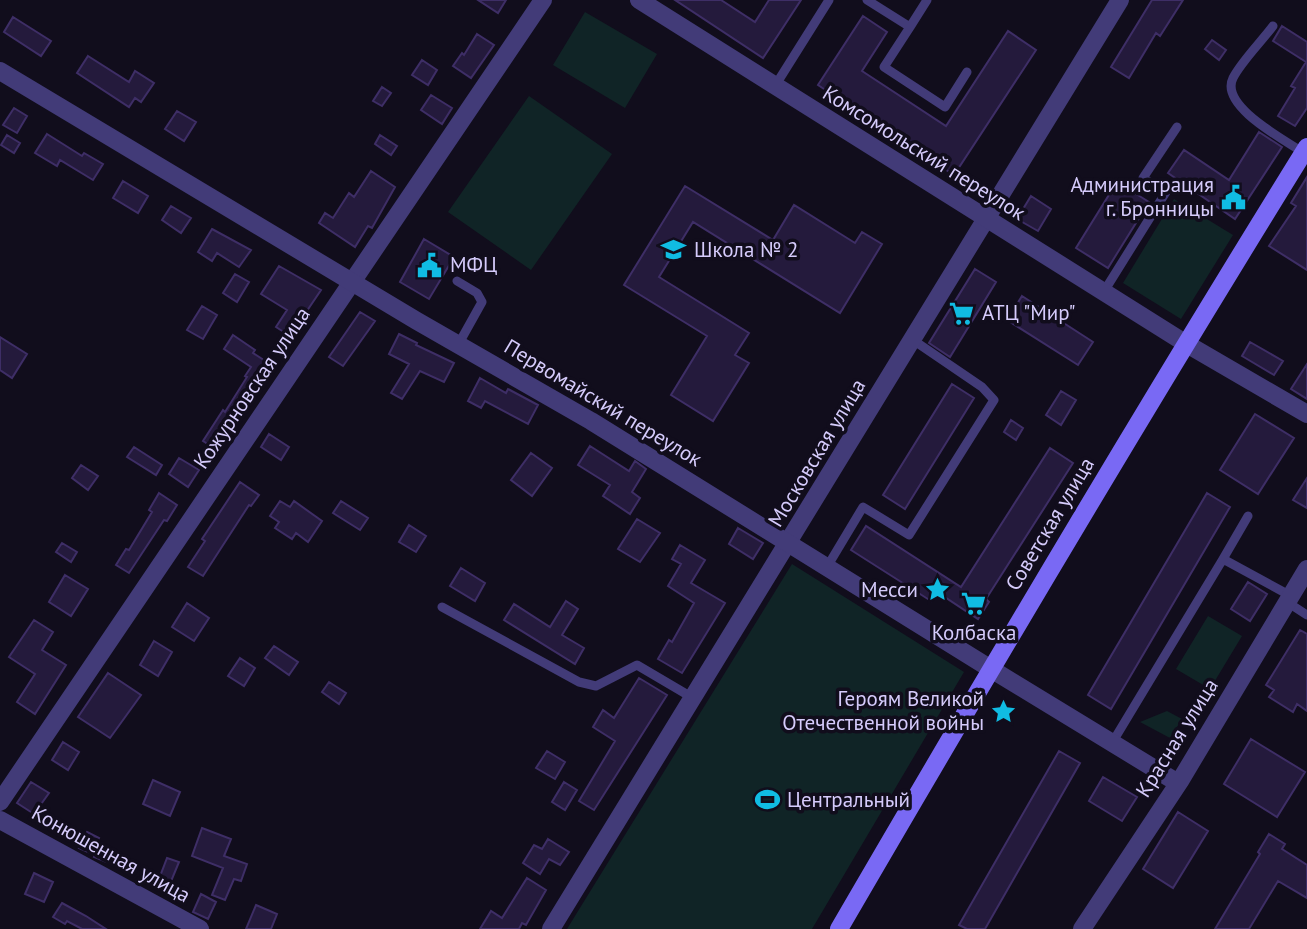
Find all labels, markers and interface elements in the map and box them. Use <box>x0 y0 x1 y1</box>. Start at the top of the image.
street label: Комсомольский переулок <box>818 79 1031 226</box>
place label: Администрация г. Бронницы <box>1070 171 1214 222</box>
public building icon: Администрация г. Бронницы <box>1220 183 1248 211</box>
school or university icon: Школа № 2 <box>660 236 688 264</box>
place label: Школа № 2 <box>694 236 798 263</box>
public building icon: МФЦ <box>416 251 444 279</box>
place label: МФЦ <box>450 251 497 278</box>
supermarket icon: АТЦ "Мир" <box>948 299 976 327</box>
place label: АТЦ "Мир" <box>982 299 1076 326</box>
street label: Кожурновская улица <box>187 302 316 474</box>
street label: Первомайский переулок <box>499 333 707 472</box>
street label: Московская улица <box>762 374 871 532</box>
street label: Советская улица <box>999 452 1100 595</box>
place label: Месси <box>861 576 918 603</box>
place icon: Месси <box>924 576 952 604</box>
supermarket icon: Колбаска <box>960 590 988 618</box>
place label: Колбаска <box>932 619 1016 646</box>
street label: Красная улица <box>1129 673 1224 802</box>
place label: Героям Великой Отечественной войны <box>782 685 984 736</box>
place icon: Героям Великой Отечественной войны <box>990 697 1018 725</box>
sports icon: Центральный <box>753 786 781 814</box>
place label: Центральный <box>787 786 910 813</box>
street label: Конюшенная улица <box>27 799 195 908</box>

